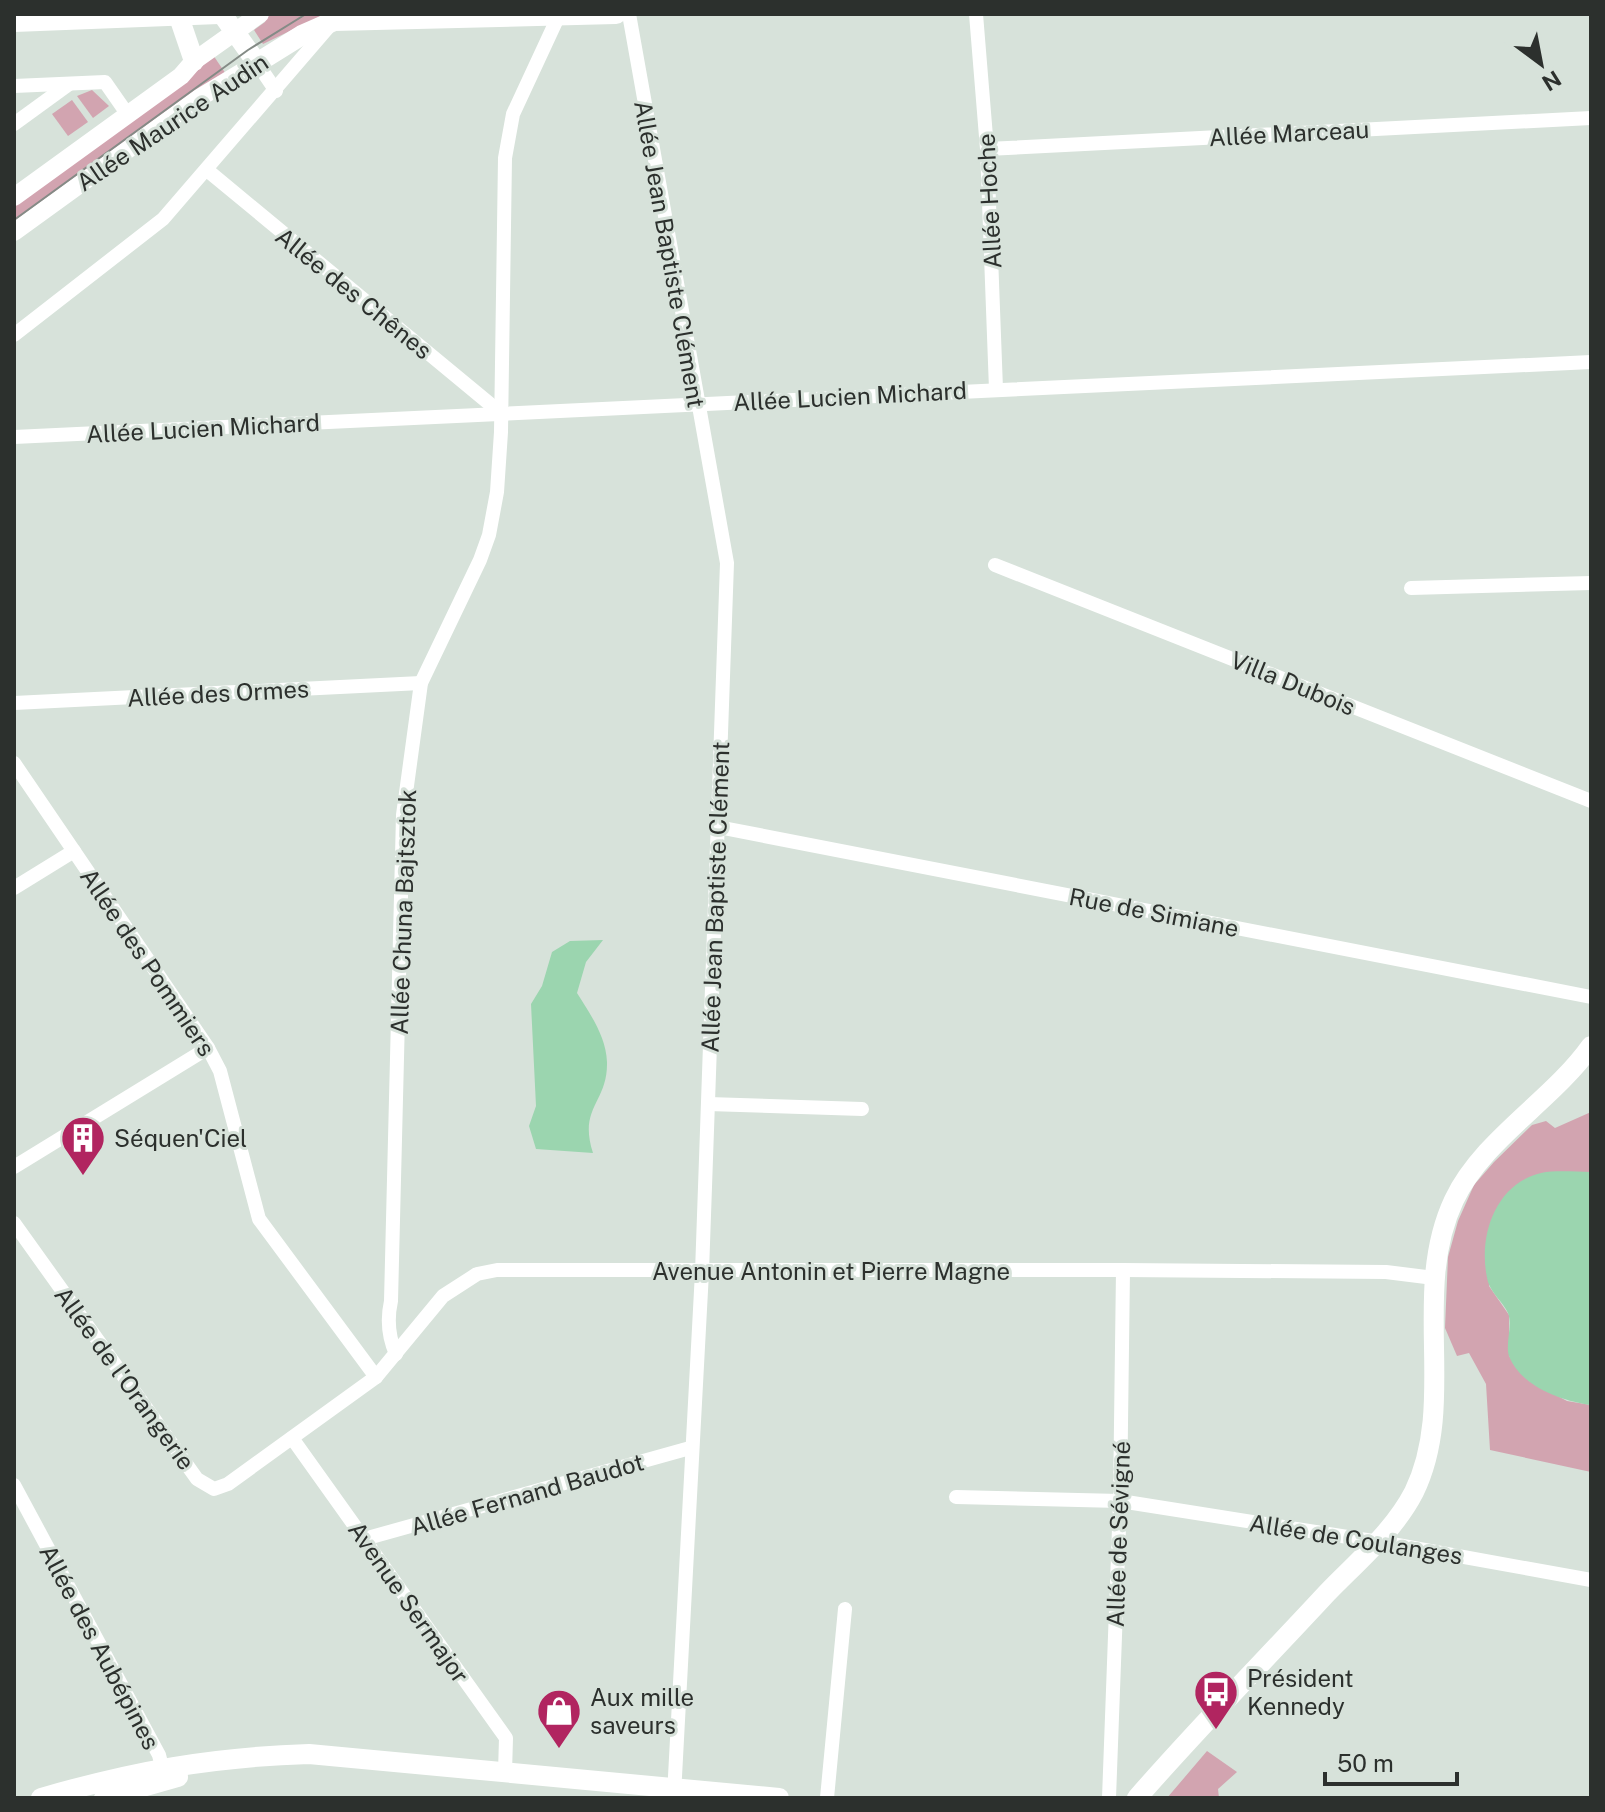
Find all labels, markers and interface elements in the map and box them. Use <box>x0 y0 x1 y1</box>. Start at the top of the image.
north arrow <box>1501 24 1581 104</box>
street label: Allée Maurice Audin <box>71 48 273 196</box>
text: N <box>1537 65 1566 97</box>
street label: Allée Jean Baptiste Clément <box>629 98 711 410</box>
street label: Allée Marceau <box>1208 115 1370 151</box>
street label: Allée Hoche <box>971 133 1007 269</box>
street label: Allée des Chênes <box>270 222 438 364</box>
street label: Allée Lucien Michard <box>732 376 968 416</box>
street label: Allée Lucien Michard <box>85 408 321 448</box>
street label: Villa Dubois <box>1227 645 1359 721</box>
street label: Allée des Ormes <box>126 674 310 712</box>
street label: Allée Jean Baptiste Clément <box>696 741 734 1053</box>
street label: Allée Chuna Bajtsztok <box>385 789 421 1035</box>
street label: Allée des Pommiers <box>75 863 221 1061</box>
street label: Rue de Simiane <box>1067 882 1241 942</box>
building icon: Séquen'Ciel <box>59 1114 107 1177</box>
place label: Séquen'Ciel <box>114 1124 247 1152</box>
street label: Avenue Antonin et Pierre Magne <box>652 1257 1010 1285</box>
street label: Allée de l'Orangerie <box>49 1281 201 1475</box>
street label: Allée de Sévigné <box>1101 1440 1135 1628</box>
street label: Allée Fernand Baudot <box>407 1447 647 1541</box>
street label: Allée de Coulanges <box>1247 1508 1465 1570</box>
street label: Avenue Sermajor <box>343 1516 475 1688</box>
street label: Allée des Aubépines <box>34 1540 166 1754</box>
place label: Président Kennedy <box>1247 1664 1354 1720</box>
bus stop icon: Président Kennedy <box>1192 1668 1240 1731</box>
place label: Aux mille saveurs <box>590 1683 694 1739</box>
shop icon: Aux mille saveurs <box>535 1687 583 1750</box>
scale bar <box>1325 1736 1457 1786</box>
text: 50 m <box>1337 1749 1394 1777</box>

